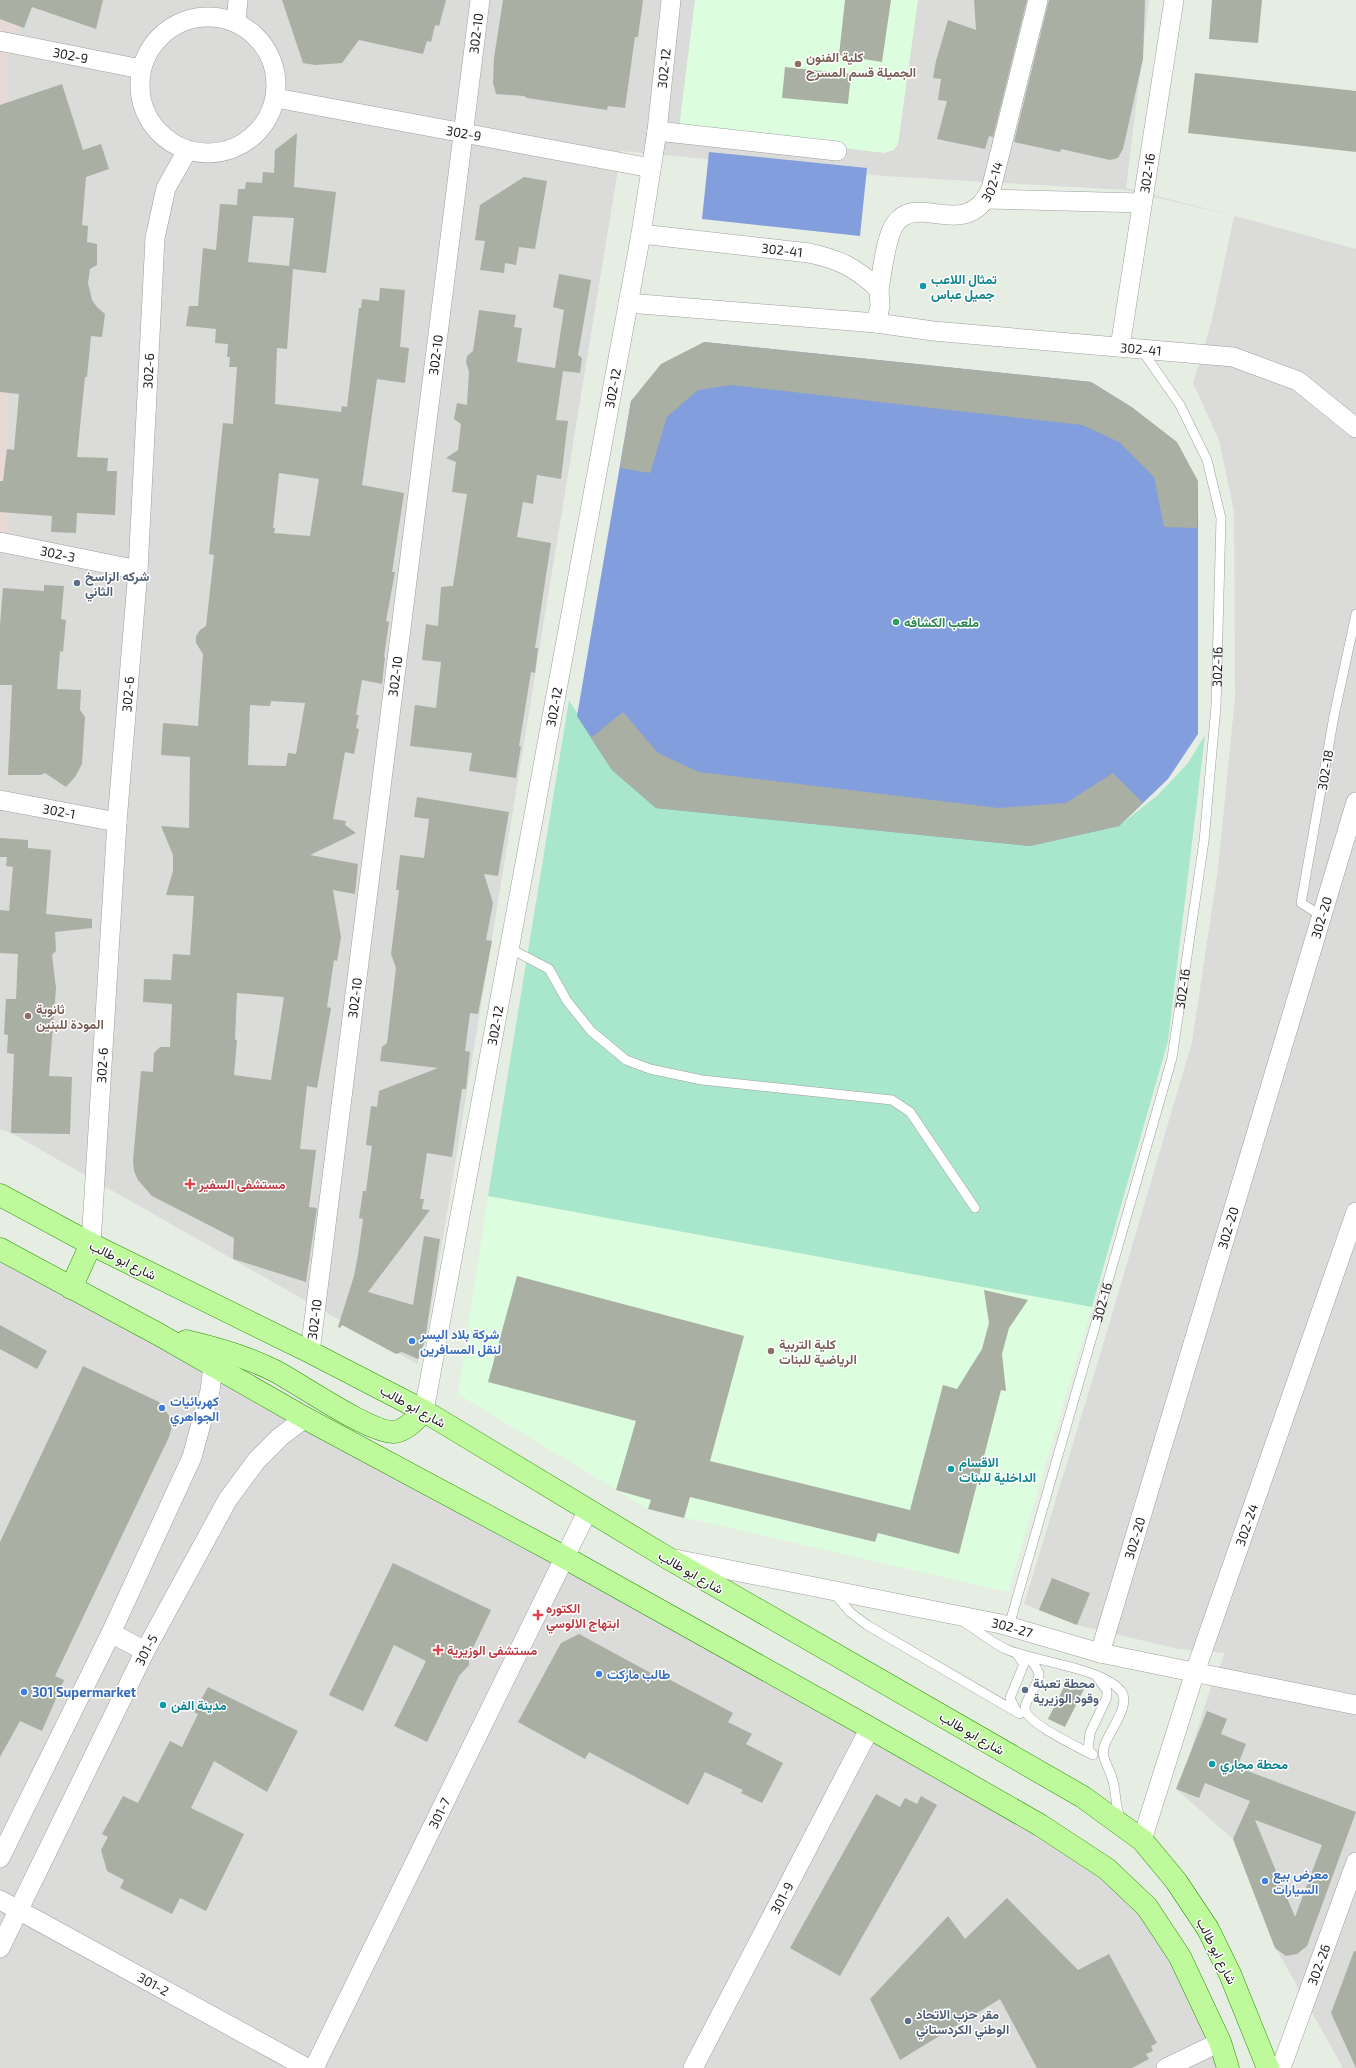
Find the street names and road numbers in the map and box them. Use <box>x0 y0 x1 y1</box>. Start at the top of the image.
street label: 302-10 <box>465 12 486 55</box>
street label: 302-9 <box>52 44 90 66</box>
street label: 302-12 <box>654 48 674 89</box>
street label: 302-9 <box>445 122 483 144</box>
street label: 302-16 <box>1136 152 1158 194</box>
street label: 302-14 <box>978 160 1005 205</box>
street label: 302-41 <box>761 240 804 260</box>
street label: 302-10 <box>425 334 446 376</box>
street label: 302-41 <box>1120 339 1162 359</box>
street label: 302-6 <box>139 353 157 389</box>
street label: 302-12 <box>601 367 624 410</box>
street label: 302-3 <box>39 542 77 565</box>
street label: 302-16 <box>1209 646 1226 687</box>
street label: 302-10 <box>384 655 405 698</box>
street label: 302-6 <box>118 676 137 713</box>
street label: 302-12 <box>542 686 565 728</box>
street label: 302-18 <box>1314 748 1336 792</box>
street label: 302-1 <box>41 800 77 822</box>
street label: 302-20 <box>1307 894 1335 941</box>
street label: 302-16 <box>1171 968 1193 1010</box>
street label: 302-10 <box>344 977 365 1019</box>
street label: 302-12 <box>484 1004 507 1047</box>
street label: 302-6 <box>93 1047 111 1084</box>
street label: 302-20 <box>1214 1205 1242 1251</box>
street label: شارع ابو طالب <box>86 1237 159 1285</box>
street label: 302-16 <box>1089 1280 1115 1324</box>
street label: 302-10 <box>304 1298 325 1341</box>
street label: شارع ابو طالب <box>377 1381 448 1432</box>
street label: 302-24 <box>1232 1502 1261 1548</box>
street label: 302-20 <box>1121 1515 1148 1561</box>
street label: شارع ابو طالب <box>655 1547 726 1599</box>
street label: 302-27 <box>990 1614 1035 1641</box>
street label: 301-5 <box>131 1631 161 1668</box>
street label: شارع ابو طالب <box>936 1708 1007 1760</box>
street label: 301-7 <box>425 1795 454 1831</box>
street label: 301-9 <box>767 1879 797 1916</box>
street label: شارع ابو طالب <box>1192 1915 1241 1988</box>
street label: 302-26 <box>1304 1942 1334 1988</box>
street label: 301-2 <box>135 1969 172 1999</box>

